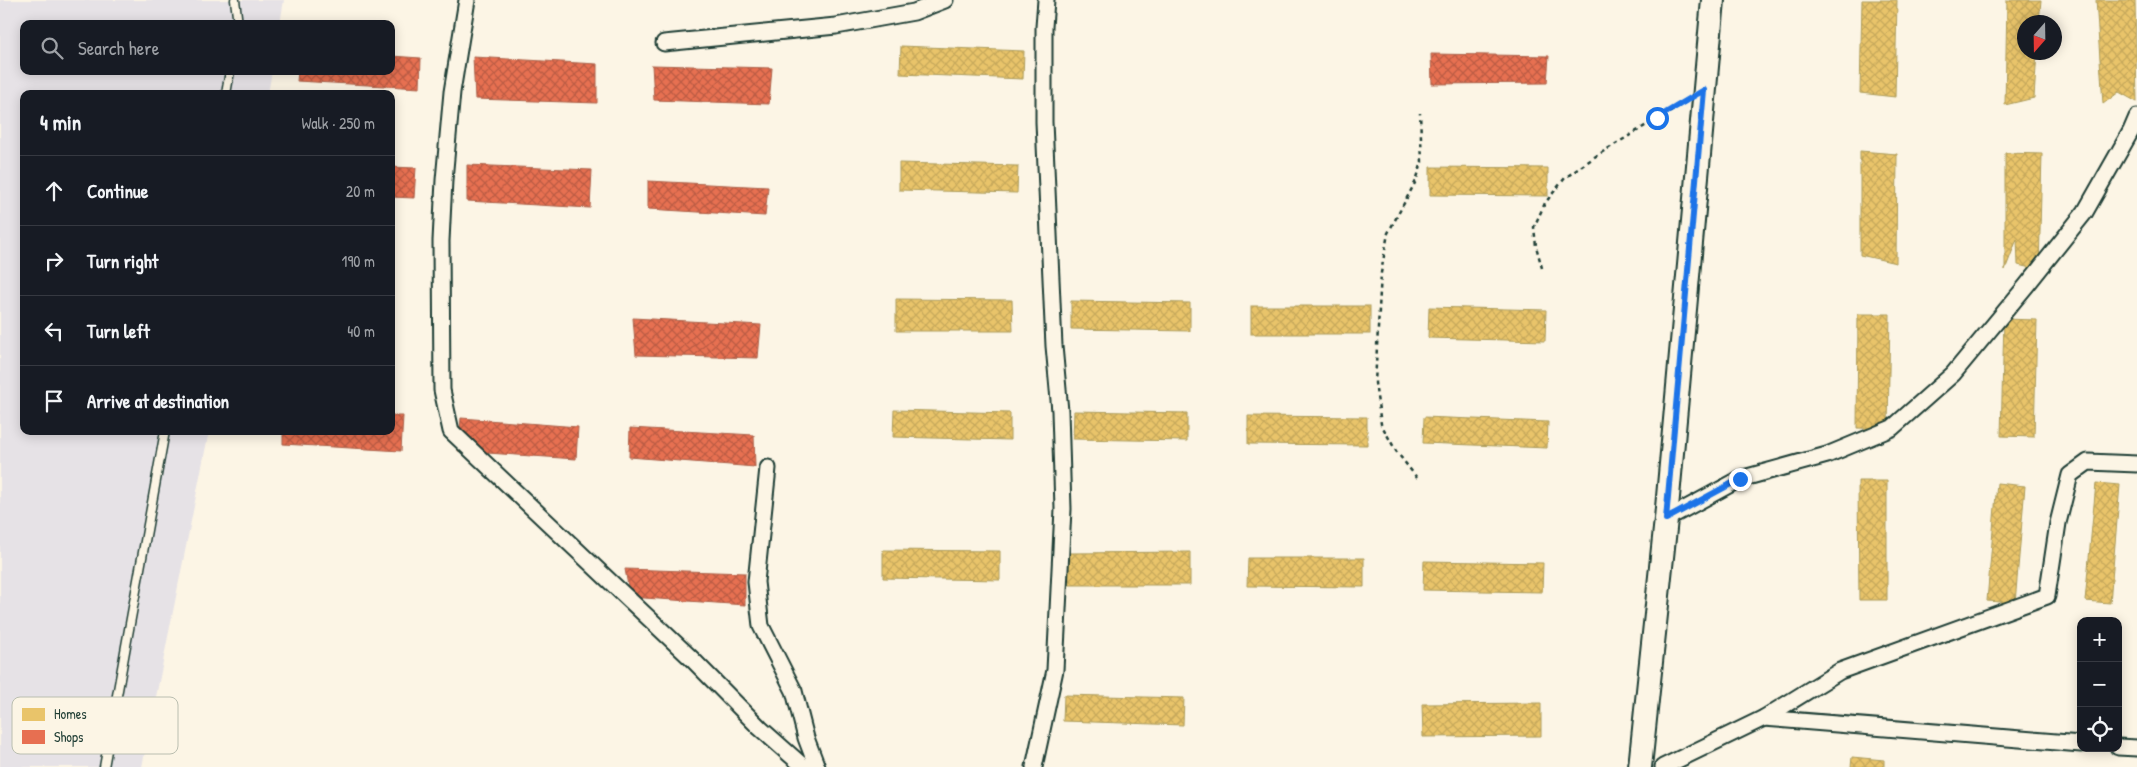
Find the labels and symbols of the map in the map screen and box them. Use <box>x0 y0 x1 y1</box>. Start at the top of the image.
north arrow <box>2017 15 2062 60</box>
route start <box>1646 107 1669 130</box>
route end <box>1729 468 1752 491</box>
legend <box>12 697 178 754</box>
text: Homes <box>54 704 87 723</box>
text: Shops <box>54 727 83 747</box>

